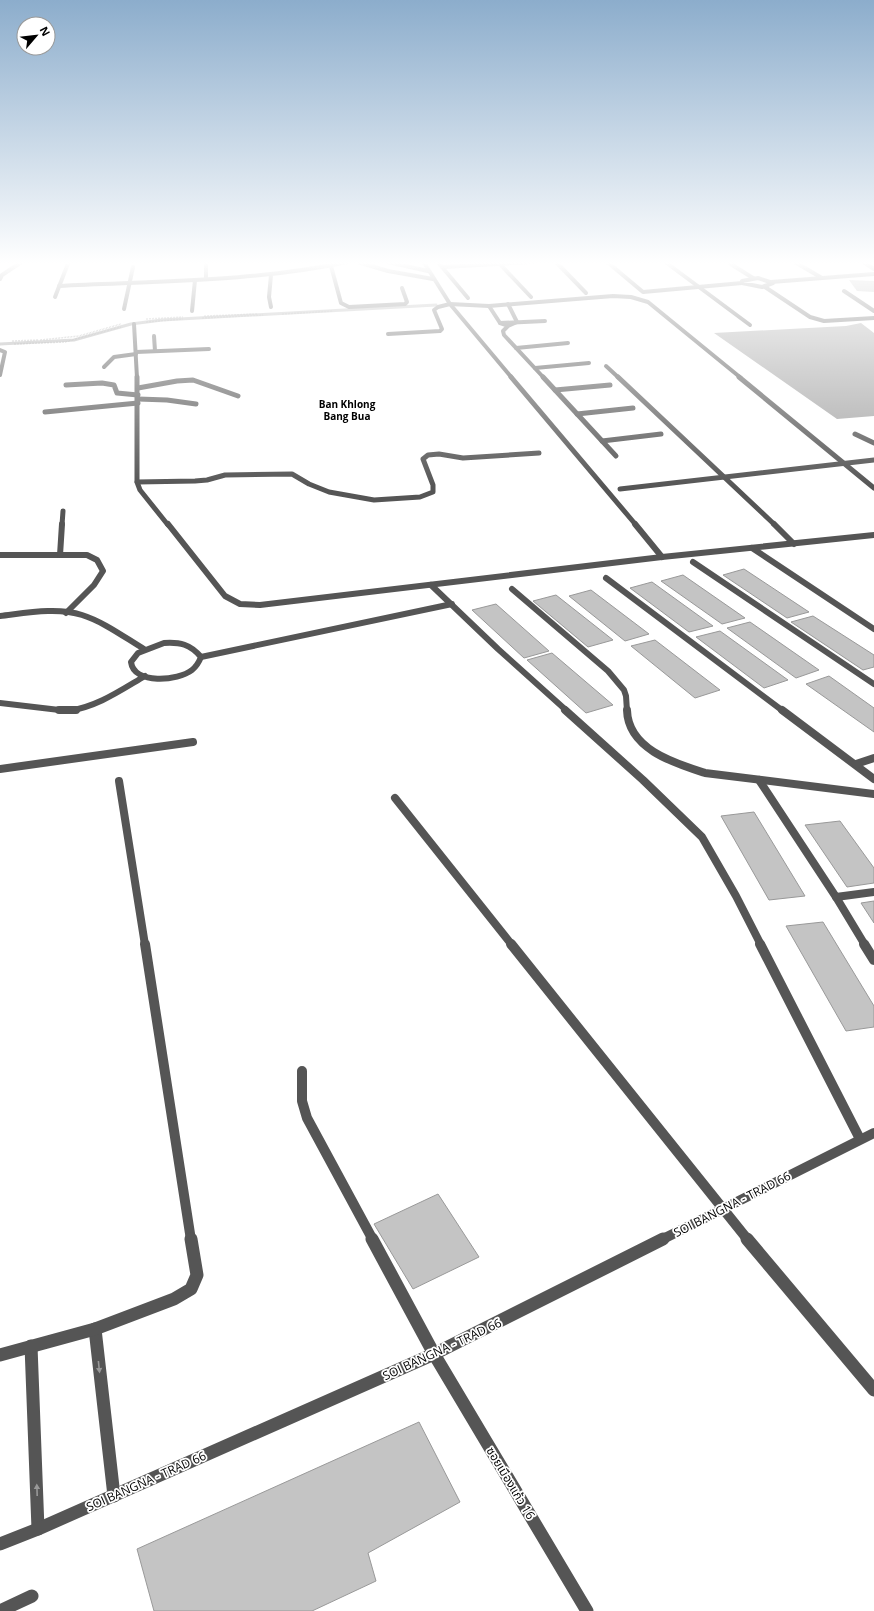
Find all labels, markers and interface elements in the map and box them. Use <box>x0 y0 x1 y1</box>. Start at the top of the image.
north arrow <box>16 16 56 56</box>
text: N <box>37 24 54 39</box>
district label: Ban Khlong Bang Bua <box>319 397 376 423</box>
street label: SOI BANGNA - TRAD 66 <box>671 1167 794 1241</box>
street label: SOI BANGNA - TRAD 66 <box>380 1314 504 1384</box>
one-way arrow <box>96 1361 103 1373</box>
street label: ซอยเมืองแก้ว 16 <box>483 1444 539 1523</box>
street label: SOI BANGNA - TRAD 66 <box>83 1447 209 1515</box>
one-way arrow <box>33 1484 40 1496</box>

